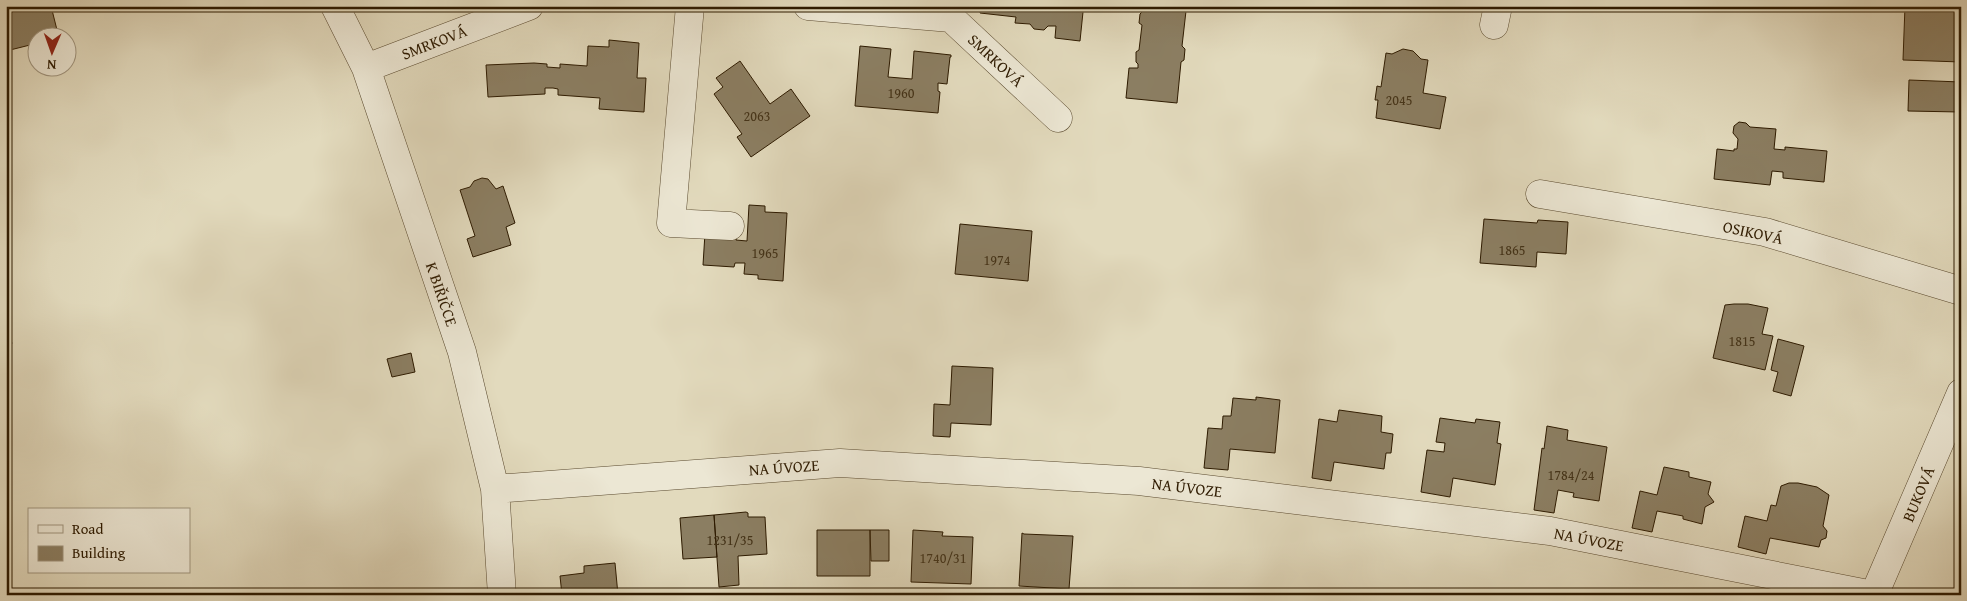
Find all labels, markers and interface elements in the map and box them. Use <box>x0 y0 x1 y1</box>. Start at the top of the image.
street label: SMRKOVÁ <box>398 18 471 65</box>
north arrow <box>28 28 78 78</box>
street label: SMRKOVÁ <box>963 28 1029 92</box>
text: N <box>46 55 57 75</box>
house number: 1960 <box>888 83 915 103</box>
house number: 2045 <box>1386 90 1412 110</box>
house number: 2063 <box>744 106 770 126</box>
street label: OSIKOVÁ <box>1721 214 1786 250</box>
house number: 1865 <box>1499 240 1525 260</box>
house number: 1965 <box>752 243 778 263</box>
house number: 1974 <box>984 250 1011 270</box>
street label: K BIŘIČCE <box>420 259 464 329</box>
house number: 1815 <box>1729 331 1755 351</box>
street label: NA ÚVOZE <box>748 453 820 481</box>
street label: BUKOVÁ <box>1896 462 1941 525</box>
house number: 1784/24 <box>1547 465 1595 485</box>
street label: NA ÚVOZE <box>1151 471 1223 503</box>
legend <box>28 508 190 574</box>
text: Road <box>72 518 103 539</box>
street label: NA ÚVOZE <box>1552 521 1626 557</box>
house number: 1231/35 <box>706 530 754 550</box>
text: Building <box>72 542 126 563</box>
house number: 1740/31 <box>919 548 967 568</box>

